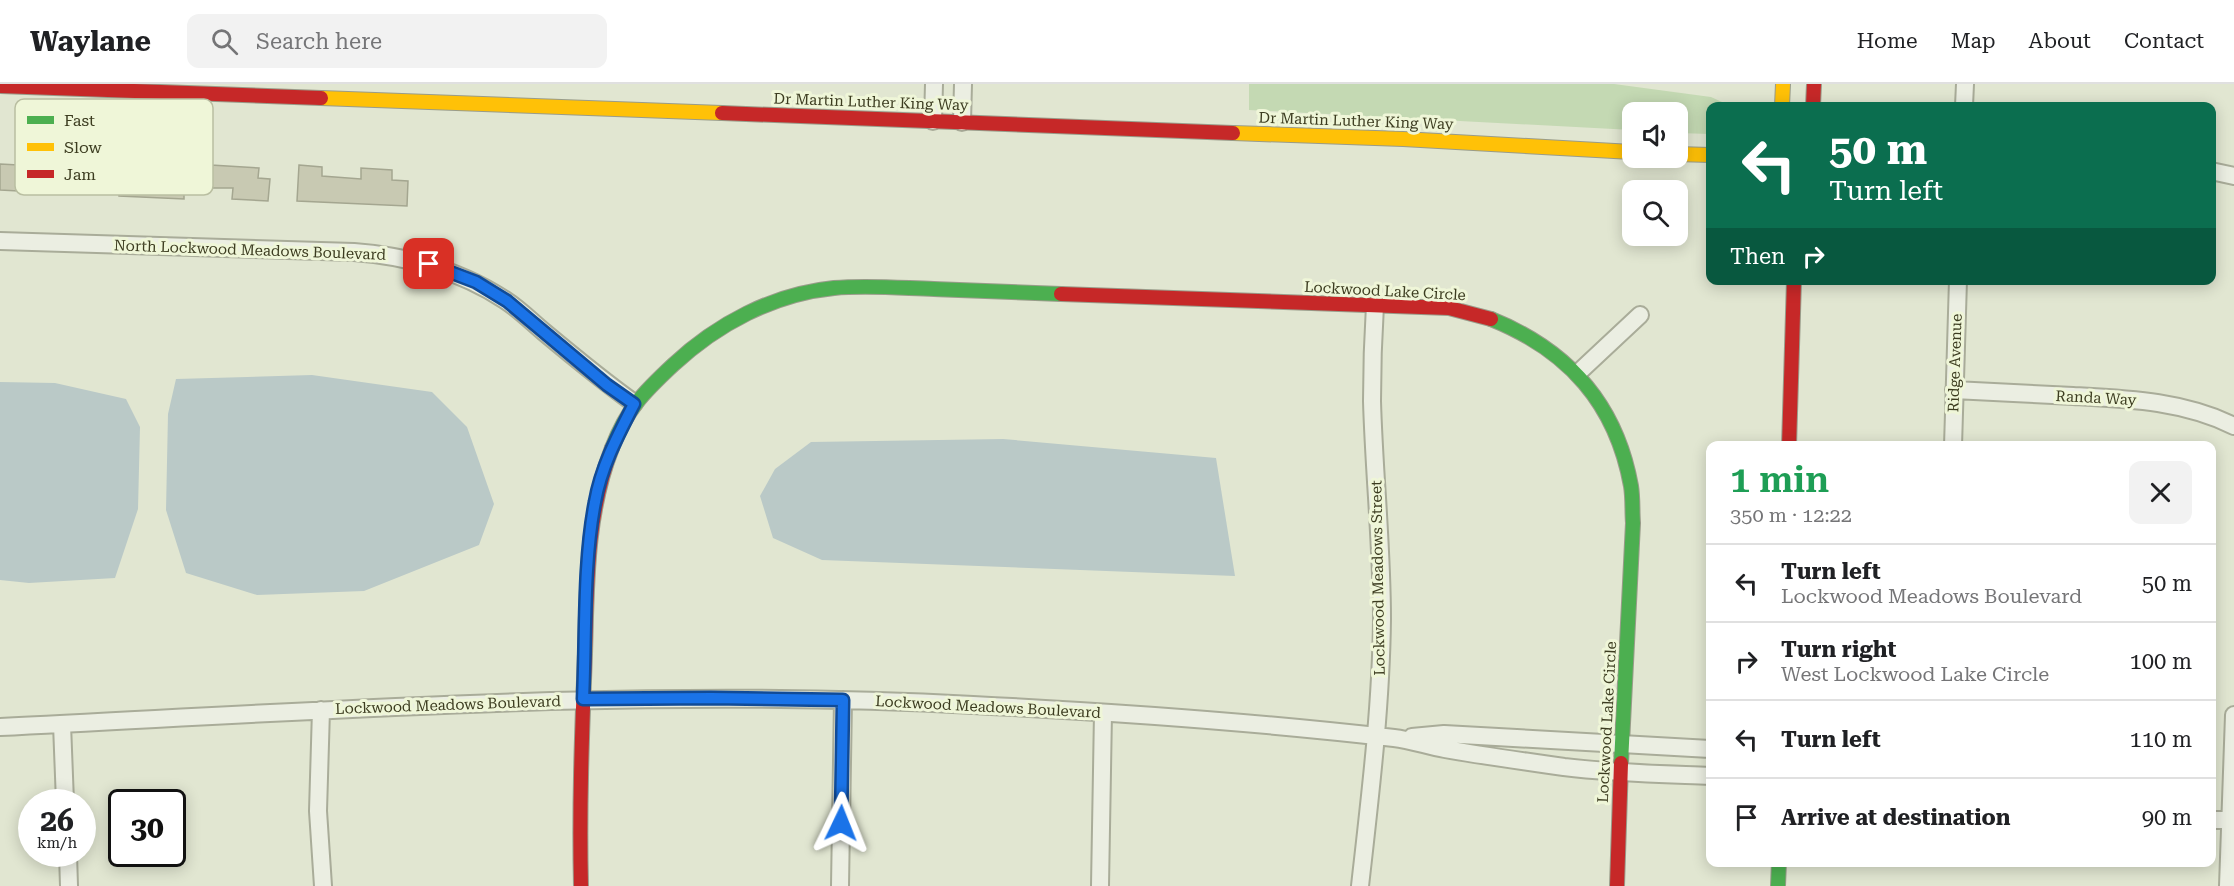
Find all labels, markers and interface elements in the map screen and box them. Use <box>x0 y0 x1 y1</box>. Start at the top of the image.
search box <box>187 14 607 68</box>
text: Waylane <box>30 25 151 58</box>
icon: search <box>208 25 241 58</box>
text: Search here <box>256 29 382 54</box>
text: Home <box>1857 29 1918 53</box>
text: Map <box>1951 29 1996 53</box>
text: About <box>2029 29 2091 53</box>
text: Contact <box>2124 29 2204 53</box>
street label: Dr Martin Luther King Way <box>773 90 969 114</box>
legend <box>15 99 213 195</box>
map controls <box>1622 102 1688 246</box>
button: sound <box>1622 102 1688 168</box>
street label: Dr Martin Luther King Way <box>1258 109 1454 133</box>
text: Fast <box>64 111 95 130</box>
text: 50 m <box>1829 125 1927 174</box>
icon: left <box>1730 126 1808 204</box>
text: Slow <box>64 138 102 157</box>
text: Jam <box>64 165 96 184</box>
text: Turn left <box>1829 175 1943 207</box>
button: search <box>1622 180 1688 246</box>
street label: North Lockwood Meadows Boulevard <box>114 236 387 264</box>
pin <box>403 238 454 289</box>
icon: right <box>1797 240 1830 273</box>
text: Then <box>1730 244 1785 269</box>
icon: arrive <box>412 247 445 280</box>
street label: Lockwood Lake Circle <box>1304 278 1466 304</box>
street label: Ridge Avenue <box>1944 313 1966 413</box>
street label: Randa Way <box>2055 387 2137 409</box>
text: 1 min <box>1730 459 1829 501</box>
button: close <box>2129 461 2192 524</box>
street label: Lockwood Meadows Street <box>1367 480 1389 676</box>
text: 350 m · 12:22 <box>1730 503 1852 527</box>
text: Turn left <box>1781 559 1881 584</box>
icon: left <box>1730 567 1763 600</box>
text: 50 m <box>2142 571 2192 596</box>
text: Lockwood Meadows Boulevard <box>1781 584 2082 608</box>
text: Turn right <box>1781 637 1896 662</box>
street label: Lockwood Lake Circle <box>1594 641 1620 803</box>
icon: right <box>1730 645 1763 678</box>
text: 100 m <box>2129 649 2192 674</box>
text: West Lockwood Lake Circle <box>1781 662 2049 686</box>
street label: Lockwood Meadows Boulevard <box>335 692 562 718</box>
street label: Lockwood Meadows Boulevard <box>875 692 1102 722</box>
icon: left <box>1730 723 1763 756</box>
text: Turn left <box>1781 727 1881 752</box>
text: 110 m <box>2129 727 2192 752</box>
speed limit sign: 30 <box>108 789 186 867</box>
position arrow <box>809 791 873 855</box>
icon: arrive <box>1730 801 1763 834</box>
text: 26 <box>40 803 74 838</box>
text: Arrive at destination <box>1781 805 2010 830</box>
text: 90 m <box>2142 805 2192 830</box>
text: km/h <box>37 834 77 852</box>

